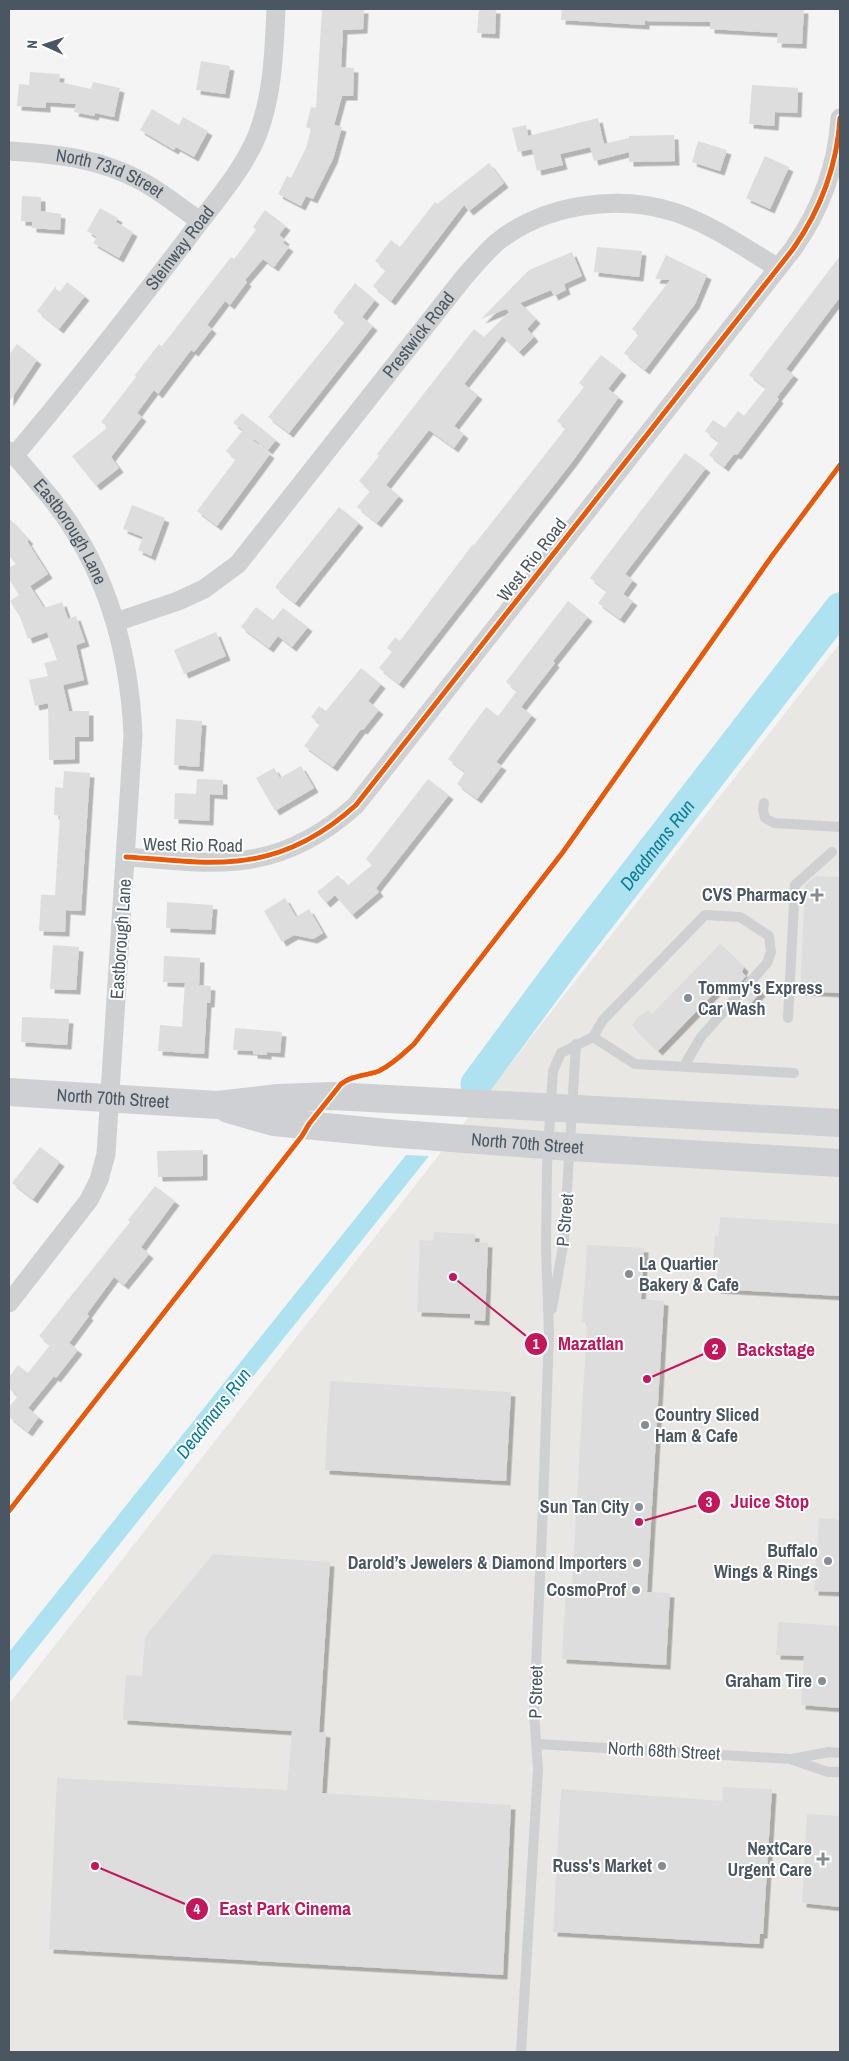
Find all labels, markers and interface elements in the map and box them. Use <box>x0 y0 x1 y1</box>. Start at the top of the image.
north arrow <box>20 20 70 70</box>
text: N <box>23 40 41 49</box>
street label: North 73rd Street <box>54 142 169 203</box>
street label: Steinway Road <box>139 200 220 295</box>
street label: Prestwick Road <box>376 286 460 383</box>
street label: Eastborough Lane <box>28 473 113 588</box>
street label: West Rio Road <box>491 513 572 607</box>
water label: Deadmans Run <box>613 794 700 895</box>
street label: West Rio Road <box>143 831 243 858</box>
street label: Eastborough Lane <box>104 878 137 1000</box>
place label: CVS Pharmacy <box>702 882 808 907</box>
marker: CVS Pharmacy <box>811 889 823 901</box>
place label: Tommy's Express Car Wash <box>698 975 823 1021</box>
marker: Tommy's Express Car Wash <box>682 992 694 1004</box>
street label: North 70th Street <box>56 1082 170 1114</box>
street label: North 70th Street <box>470 1126 584 1160</box>
street label: P Street <box>550 1192 579 1247</box>
place label: La Quartier Bakery & Cafe <box>639 1251 739 1297</box>
marker: La Quartier Bakery & Cafe <box>623 1268 635 1280</box>
callout: Mazatlan <box>524 1327 634 1361</box>
text: Mazatlan <box>558 1330 624 1356</box>
callout: Backstage <box>702 1332 825 1366</box>
text: 1 <box>533 1333 540 1354</box>
text: Backstage <box>737 1336 815 1362</box>
text: 2 <box>712 1338 719 1359</box>
water label: Deadmans Run <box>169 1362 257 1464</box>
place label: Country Sliced Ham & Cafe <box>655 1402 759 1448</box>
marker: Country Sliced Ham & Cafe <box>639 1419 651 1431</box>
callout: Juice Stop <box>696 1485 820 1519</box>
text: Juice Stop <box>731 1488 809 1514</box>
text: 3 <box>706 1491 713 1512</box>
place label: Sun Tan City <box>540 1494 630 1519</box>
marker: Sun Tan City <box>633 1501 645 1513</box>
place label: Buffalo Wings & Rings <box>714 1538 818 1584</box>
place label: Darold’s Jewelers & Diamond Importers <box>348 1550 627 1575</box>
marker: Buffalo Wings & Rings <box>822 1555 834 1567</box>
marker: Darold’s Jewelers & Diamond Importers <box>631 1557 643 1569</box>
place label: CosmoProf <box>546 1577 626 1602</box>
marker: CosmoProf <box>630 1584 642 1596</box>
street label: P Street <box>523 1665 548 1719</box>
place label: Graham Tire <box>725 1668 812 1693</box>
marker: Graham Tire <box>816 1675 828 1687</box>
street label: North 68th Street <box>607 1735 721 1766</box>
place label: NextCare Urgent Care <box>728 1836 812 1882</box>
marker: NextCare Urgent Care <box>816 1852 830 1866</box>
place label: Russ's Market <box>553 1853 652 1878</box>
marker: Russ's Market <box>656 1860 668 1872</box>
callout: East Park Cinema <box>184 1892 361 1926</box>
text: East Park Cinema <box>219 1895 351 1921</box>
text: 4 <box>194 1898 201 1919</box>

